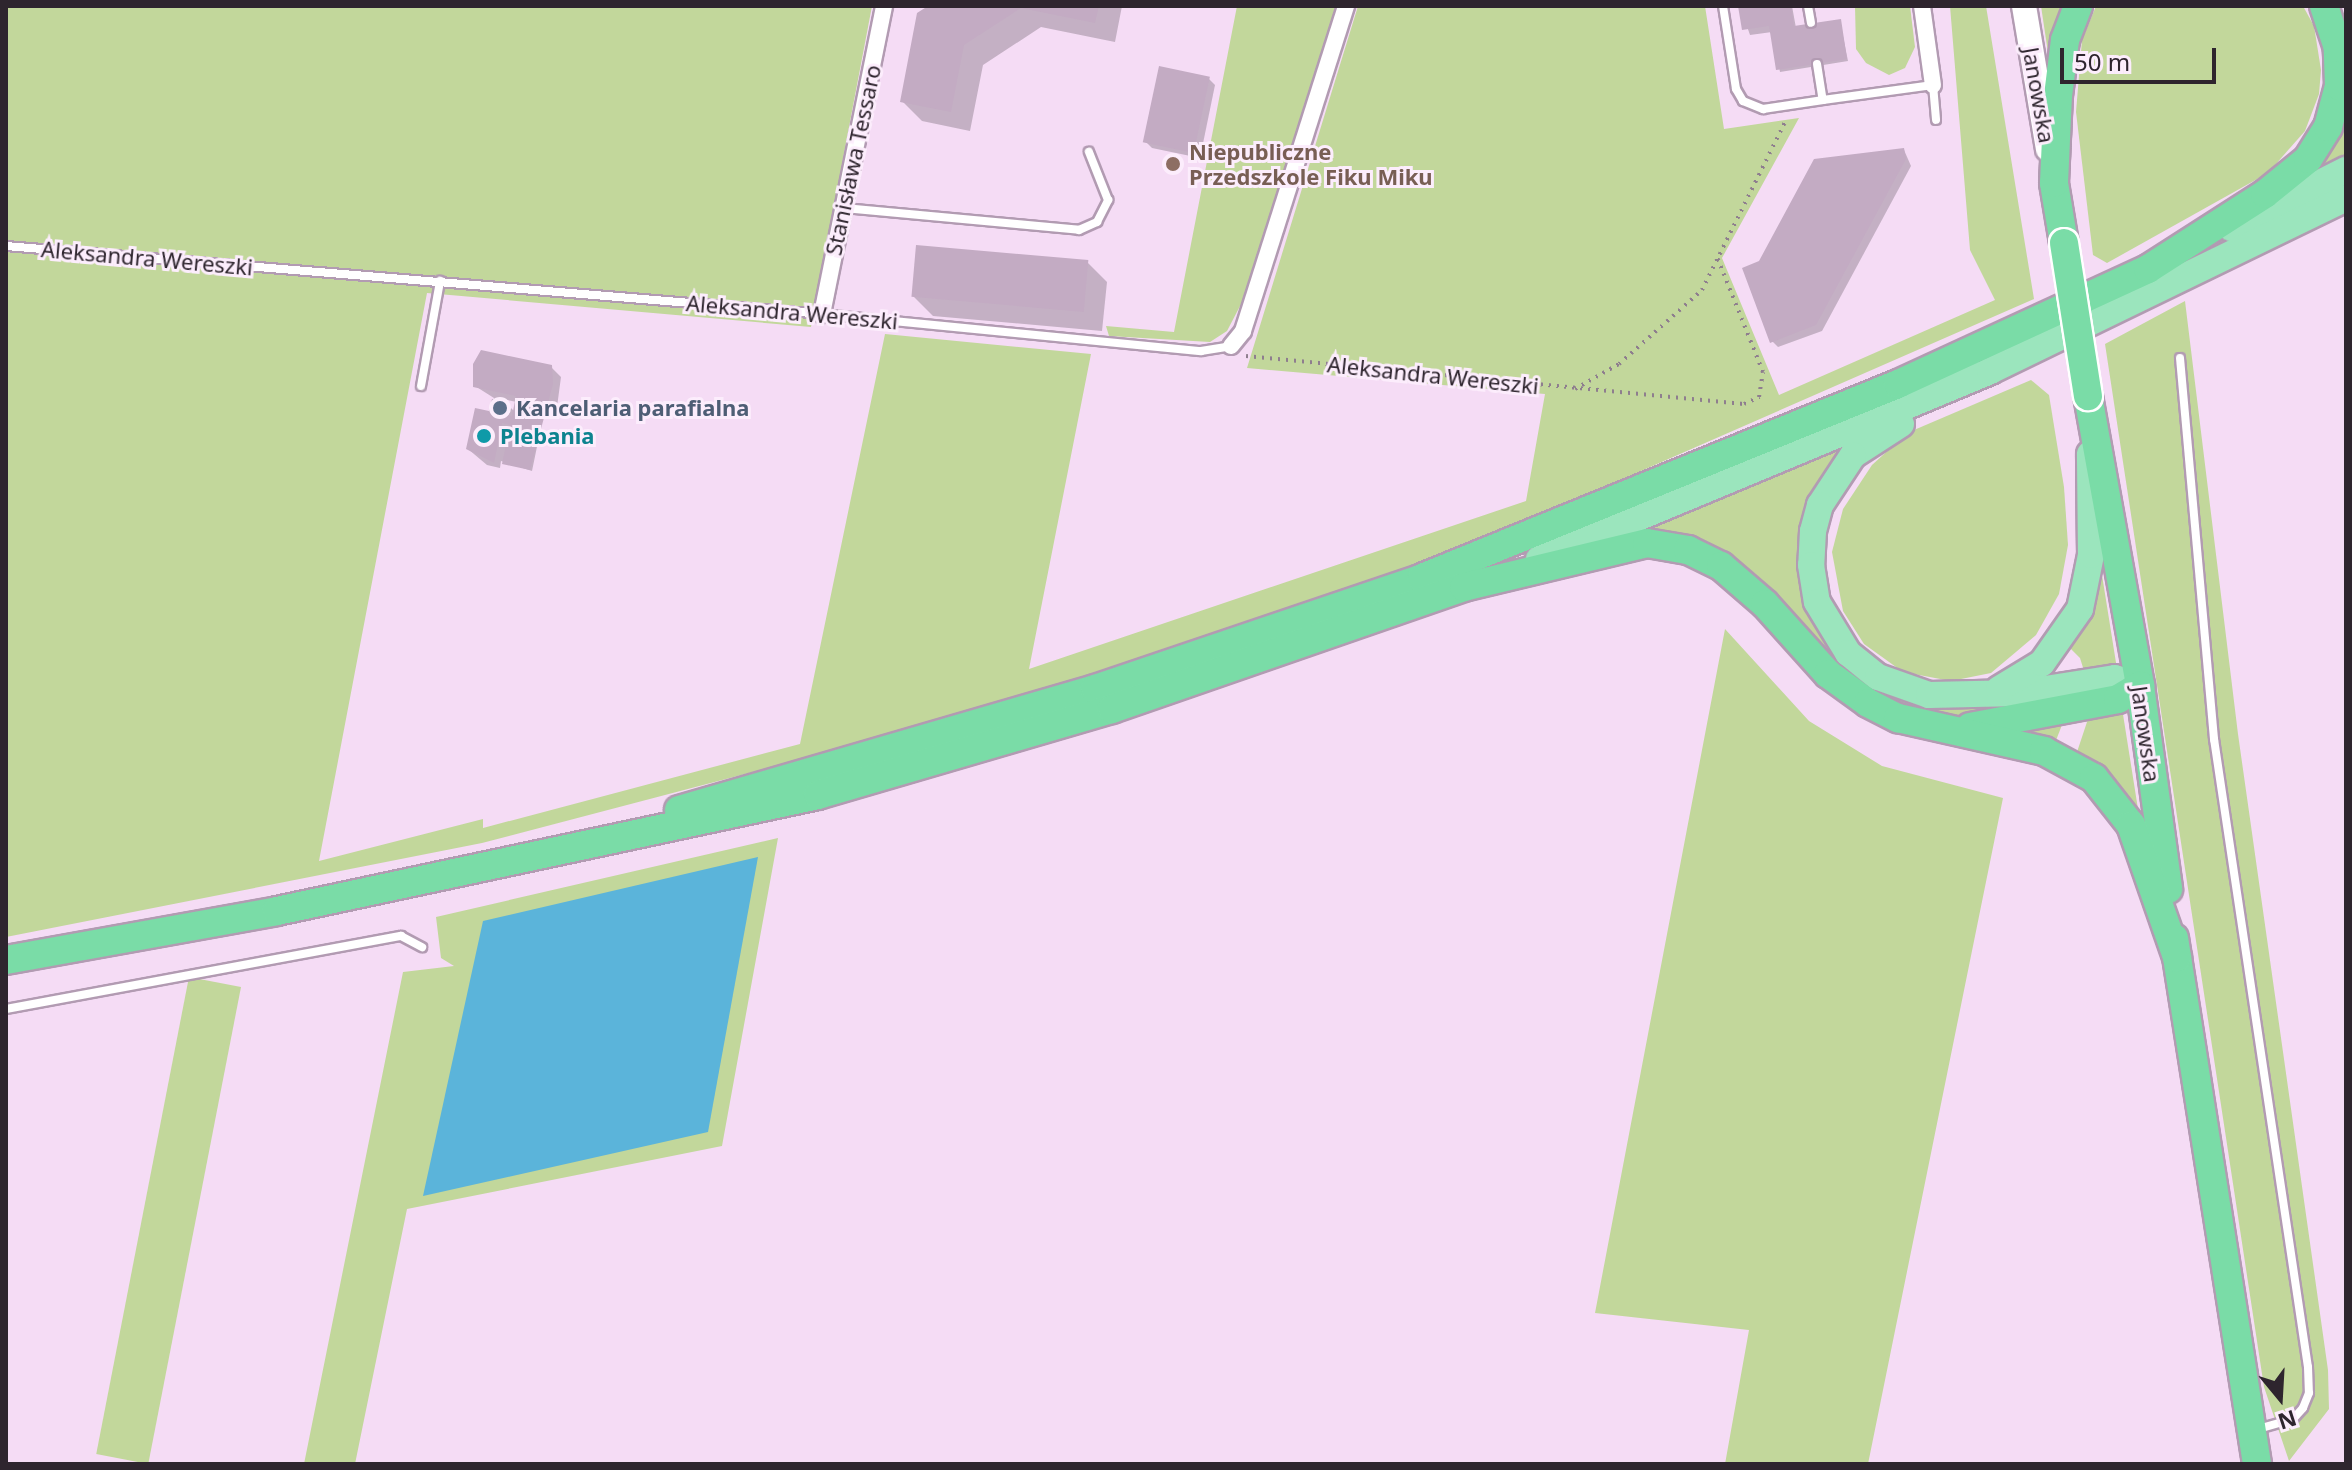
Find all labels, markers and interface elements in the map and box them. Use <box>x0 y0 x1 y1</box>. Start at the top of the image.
scale bar <box>2064 32 2220 82</box>
street label: Janowska <box>2018 45 2060 145</box>
text: 50 m <box>2074 45 2130 78</box>
street label: Stanisława Tessaro <box>820 62 886 258</box>
place label: Niepubliczne Przedszkole Fiku Miku <box>1189 138 1433 190</box>
marker: Niepubliczne Przedszkole Fiku Miku <box>1164 155 1182 173</box>
street label: Aleksandra Wereszki <box>40 236 254 280</box>
street label: Aleksandra Wereszki <box>685 290 899 334</box>
street label: Aleksandra Wereszki <box>1326 351 1540 399</box>
place label: Kancelaria parafialna <box>516 395 750 421</box>
marker: Kancelaria parafialna <box>491 399 509 417</box>
place label: Plebania <box>500 423 594 449</box>
marker: Plebania <box>475 427 493 445</box>
street label: Janowska <box>2126 684 2166 784</box>
north arrow <box>2240 1358 2320 1438</box>
text: N <box>2274 1404 2301 1438</box>

